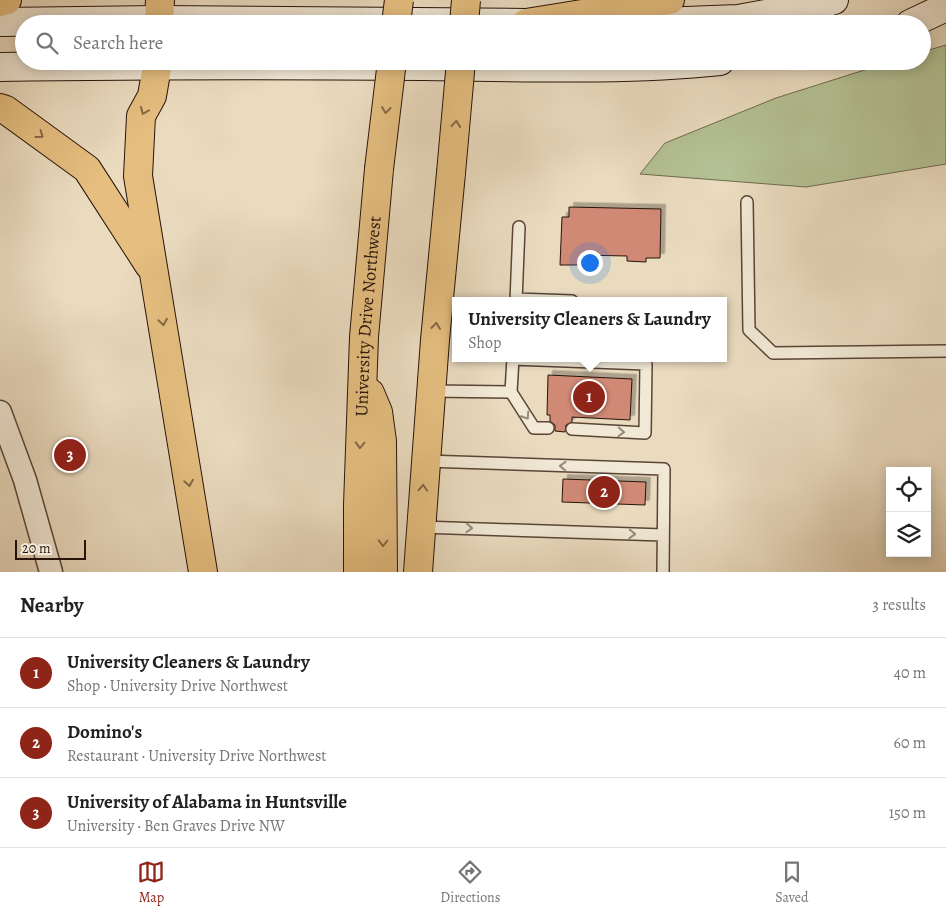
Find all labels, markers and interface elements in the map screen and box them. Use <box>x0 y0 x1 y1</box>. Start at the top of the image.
search box <box>15 15 931 70</box>
icon: search <box>33 29 61 57</box>
text: Search here <box>73 30 163 56</box>
one-way arrow <box>140 106 151 115</box>
one-way arrow <box>381 106 392 114</box>
one-way arrow <box>450 120 461 128</box>
one-way arrow <box>34 129 44 138</box>
street label: University Drive Northwest <box>349 215 387 417</box>
your location <box>577 250 603 276</box>
popup <box>452 297 727 362</box>
text: University Cleaners & Laundry <box>468 306 711 332</box>
one-way arrow <box>157 318 167 327</box>
one-way arrow <box>430 322 441 330</box>
text: Shop <box>468 332 501 354</box>
pin: 1 <box>573 378 605 416</box>
one-way arrow <box>520 411 530 420</box>
one-way arrow <box>617 426 625 437</box>
pin: 3 <box>54 436 86 474</box>
one-way arrow <box>355 442 365 449</box>
one-way arrow <box>558 460 566 471</box>
map controls <box>886 467 931 557</box>
button: locate <box>886 467 931 512</box>
pin: 2 <box>588 473 620 511</box>
one-way arrow <box>183 478 193 487</box>
one-way arrow <box>417 484 428 492</box>
button: layers <box>886 512 931 557</box>
one-way arrow <box>466 523 474 534</box>
one-way arrow <box>628 529 636 540</box>
scale bar <box>15 537 86 560</box>
text: 20 m <box>22 539 51 558</box>
one-way arrow <box>378 540 389 548</box>
text: Nearby <box>20 591 83 619</box>
text: 3 results <box>872 594 926 616</box>
text: University Cleaners & Laundry <box>67 649 310 675</box>
text: 1 <box>33 662 39 684</box>
text: 40 m <box>894 662 926 684</box>
text: Shop · University Drive Northwest <box>67 675 288 697</box>
text: Domino's <box>67 719 142 745</box>
text: 2 <box>32 732 40 754</box>
text: 60 m <box>894 732 926 754</box>
text: Restaurant · University Drive Northwest <box>67 745 327 767</box>
text: University of Alabama in Huntsville <box>67 789 347 815</box>
text: 3 <box>33 802 39 824</box>
text: 150 m <box>889 802 926 824</box>
text: University · Ben Graves Drive NW <box>67 815 285 837</box>
tab: Map <box>137 858 165 907</box>
tab: Directions <box>440 858 500 907</box>
tab: Saved <box>775 858 809 907</box>

